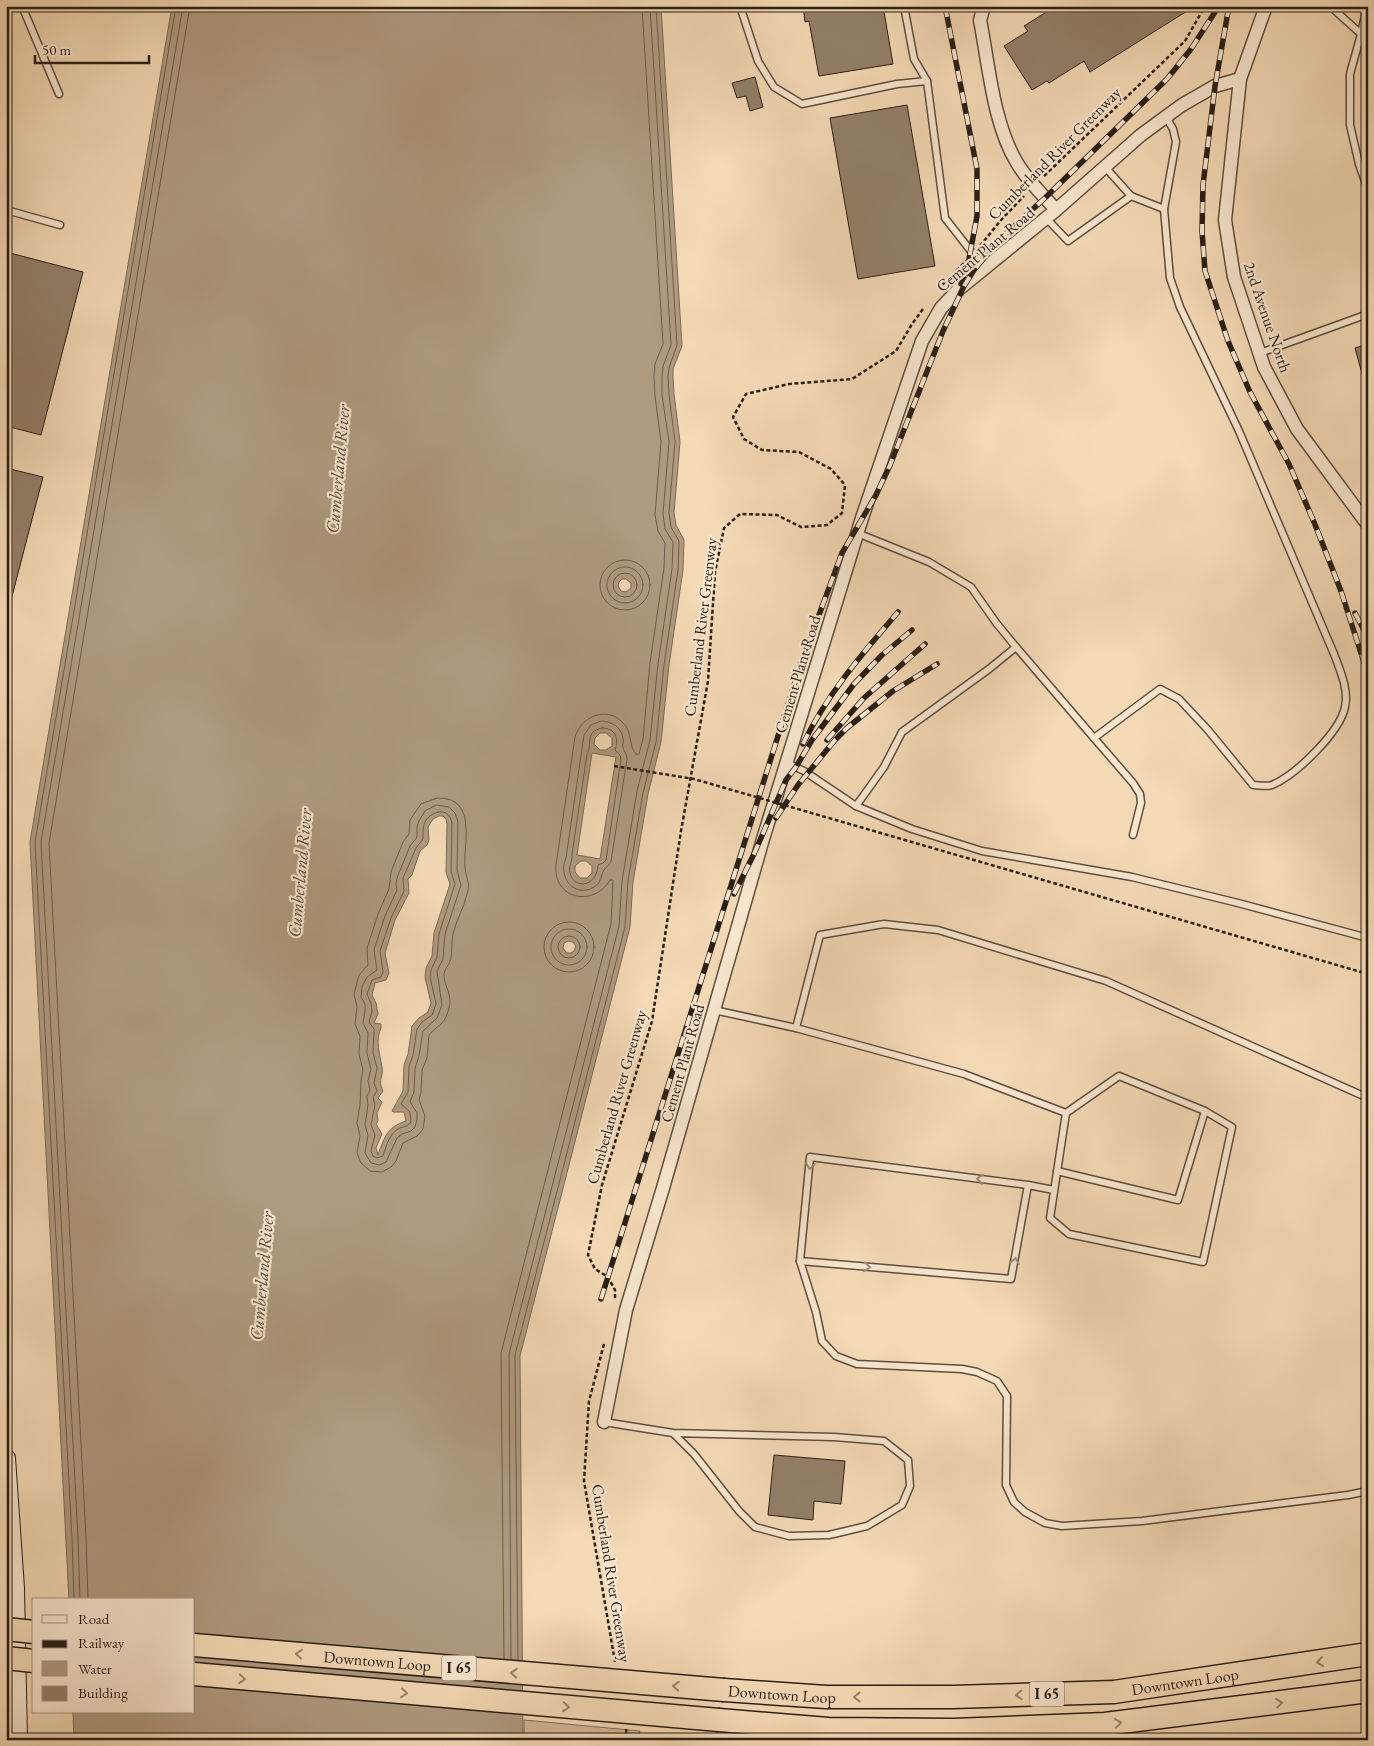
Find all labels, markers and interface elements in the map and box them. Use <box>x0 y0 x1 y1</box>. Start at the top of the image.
scale bar <box>35 32 149 64</box>
text: 50 m <box>42 40 71 59</box>
street label: Cumberland River Greenway <box>983 82 1126 224</box>
street label: Cement Plant Road <box>932 201 1040 297</box>
street label: 2nd Avenue North <box>1239 259 1296 375</box>
water label: Cumberland River <box>320 402 355 534</box>
street label: Cumberland River Greenway <box>679 535 722 718</box>
street label: Cement Plant Road <box>770 612 826 736</box>
water label: Cumberland River <box>282 806 317 938</box>
street label: Cement Plant Road <box>656 1001 710 1125</box>
street label: Cumberland River Greenway <box>582 1007 652 1187</box>
one-way arrow <box>804 1163 815 1171</box>
one-way arrow <box>975 1174 983 1185</box>
water label: Cumberland River <box>244 1209 279 1341</box>
one-way arrow <box>1009 1257 1019 1265</box>
one-way arrow <box>864 1261 872 1272</box>
street label: Cumberland River Greenway <box>587 1482 636 1665</box>
legend <box>32 1598 195 1714</box>
text: Road <box>78 1609 110 1628</box>
text: Railway <box>78 1633 125 1652</box>
street label: Downtown Loop <box>323 1646 432 1676</box>
one-way arrow <box>295 1649 303 1660</box>
road number: I 65 <box>442 1656 476 1680</box>
one-way arrow <box>1315 1656 1323 1667</box>
text: Water <box>78 1659 112 1678</box>
street label: Downtown Loop <box>1130 1664 1240 1700</box>
one-way arrow <box>509 1667 517 1678</box>
one-way arrow <box>239 1673 247 1684</box>
street label: Downtown Loop <box>727 1680 836 1708</box>
one-way arrow <box>671 1681 679 1692</box>
road number: I 65 <box>1030 1682 1064 1706</box>
text: Building <box>78 1683 128 1702</box>
one-way arrow <box>400 1687 408 1698</box>
one-way arrow <box>1015 1690 1023 1700</box>
one-way arrow <box>853 1692 860 1702</box>
one-way arrow <box>1275 1698 1283 1709</box>
one-way arrow <box>562 1701 570 1712</box>
one-way arrow <box>1114 1718 1122 1729</box>

